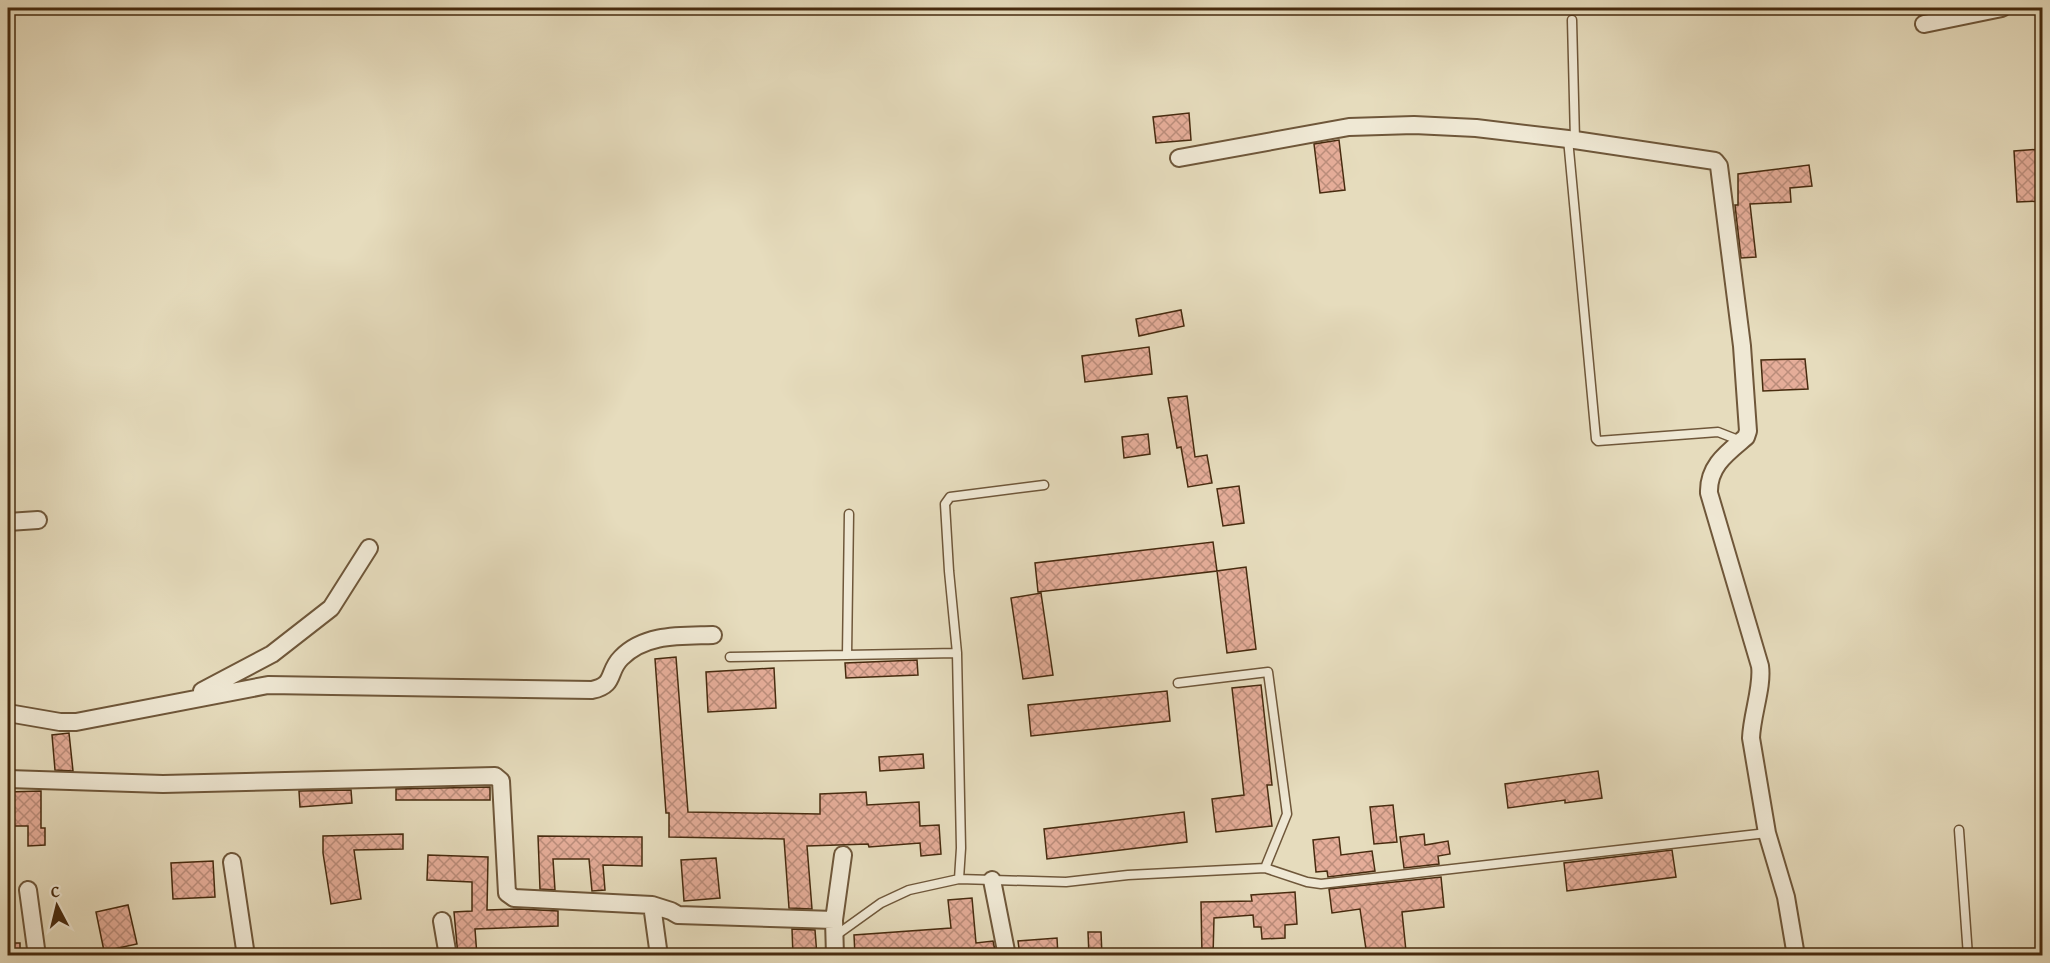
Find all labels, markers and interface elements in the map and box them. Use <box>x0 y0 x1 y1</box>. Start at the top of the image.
north arrow <box>27 876 87 936</box>
text: С <box>49 879 61 904</box>

